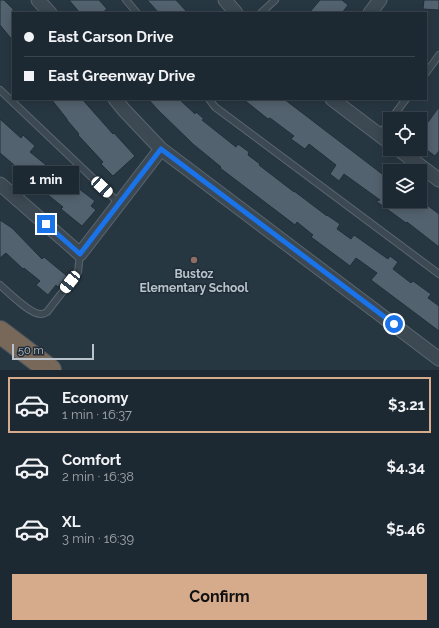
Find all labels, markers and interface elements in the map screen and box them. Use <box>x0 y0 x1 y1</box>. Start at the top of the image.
text: East Carson Drive <box>48 28 174 46</box>
text: East Greenway Drive <box>48 67 195 85</box>
map controls <box>383 112 427 208</box>
button: locate <box>383 112 427 156</box>
button: layers <box>383 164 427 208</box>
callout: 1 min <box>13 166 79 194</box>
text: 1 min <box>30 172 62 187</box>
car <box>89 174 115 200</box>
route end <box>37 215 55 233</box>
marker: Bustoz Elementary School <box>189 255 199 265</box>
place label: Bustoz Elementary School <box>140 267 249 295</box>
car <box>58 269 82 295</box>
route start <box>385 315 403 333</box>
scale bar <box>12 342 94 361</box>
text: 50 m <box>18 344 44 357</box>
icon: car <box>14 387 50 423</box>
text: Economy <box>62 389 129 407</box>
text: $3.21 <box>388 396 425 414</box>
text: 1 min · 16:37 <box>62 407 132 422</box>
icon: car <box>14 449 50 485</box>
text: Comfort <box>62 451 121 469</box>
text: $4.34 <box>387 458 425 476</box>
text: 2 min · 16:38 <box>62 469 134 484</box>
icon: car <box>14 511 50 547</box>
text: XL <box>62 513 80 531</box>
text: $5.46 <box>386 520 425 538</box>
text: 3 min · 16:39 <box>62 531 134 546</box>
button: Confirm <box>12 574 427 620</box>

